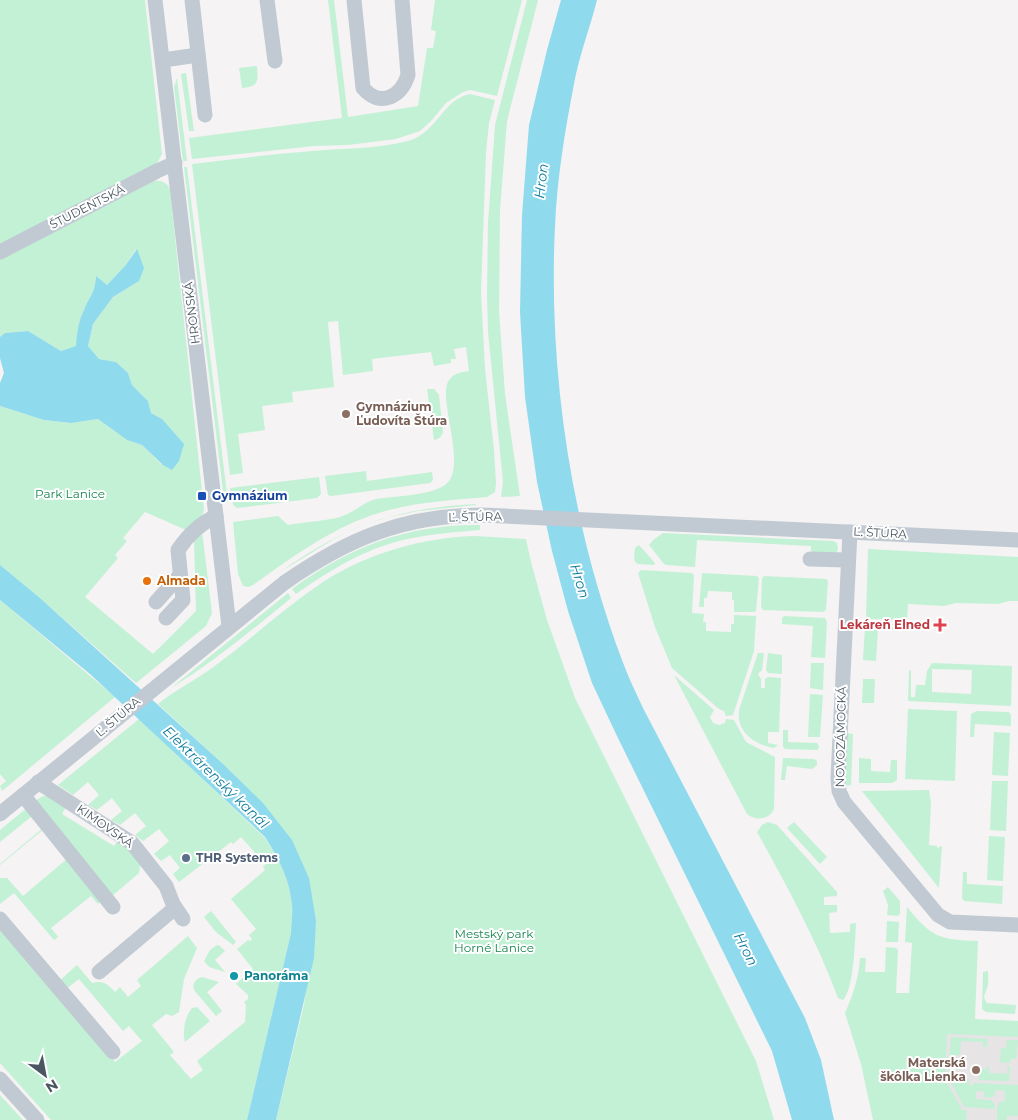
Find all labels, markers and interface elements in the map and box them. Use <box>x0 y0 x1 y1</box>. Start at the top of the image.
water label: Hron <box>530 163 552 199</box>
street label: ŠTUDENTSKÁ <box>47 181 127 232</box>
street label: HRONSKÁ <box>180 281 203 345</box>
place label: Gymnázium Ľudovíta Štúra <box>356 399 447 428</box>
marker: Gymnázium Ľudovíta Štúra <box>340 408 352 420</box>
park label: Park Lanice <box>35 486 105 501</box>
place label: Gymnázium <box>212 488 288 503</box>
marker: Gymnázium <box>196 490 208 502</box>
street label: Ľ. ŠTÚRA <box>448 509 502 524</box>
street label: Ľ. ŠTÚRA <box>853 524 908 541</box>
water label: Hron <box>566 562 594 600</box>
place label: Almada <box>156 573 206 588</box>
marker: Almada <box>141 575 153 587</box>
place label: Lekáreň Elned <box>840 617 930 632</box>
marker: Lekáreň Elned <box>934 619 946 631</box>
street label: NOVOZÁMOCKÁ <box>832 686 849 788</box>
street label: Ľ. ŠTÚRA <box>92 693 143 740</box>
water label: Elektrárenský kanál <box>159 722 273 832</box>
street label: KIMOVSKÁ <box>74 801 137 851</box>
place label: THR Systems <box>196 850 279 865</box>
marker: THR Systems <box>180 852 192 864</box>
park label: Mestský park Horné Lanice <box>454 926 534 955</box>
water label: Hron <box>730 929 762 969</box>
place label: Panoráma <box>244 968 308 983</box>
marker: Panoráma <box>228 970 240 982</box>
north arrow <box>20 1050 70 1100</box>
place label: Materská škôlka Lienka <box>880 1055 966 1084</box>
marker: Materská škôlka Lienka <box>970 1064 982 1076</box>
text: N <box>42 1075 61 1097</box>

